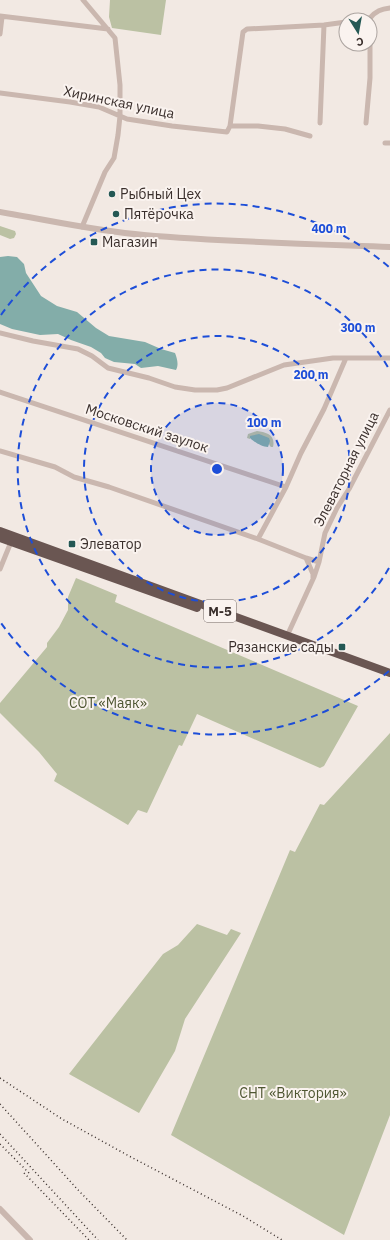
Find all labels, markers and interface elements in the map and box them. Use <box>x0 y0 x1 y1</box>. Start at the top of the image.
north arrow <box>338 12 378 52</box>
text: С <box>355 34 365 49</box>
street label: Хиринская улица <box>62 81 177 123</box>
place label: Рыбный Цех <box>120 185 201 203</box>
marker: Рыбный Цех <box>107 189 117 199</box>
place label: Пятёрочка <box>124 205 194 223</box>
marker: Пятёрочка <box>111 209 121 219</box>
text: 400 m <box>311 221 347 236</box>
place label: Магазин <box>102 233 158 251</box>
marker: Магазин <box>89 237 99 247</box>
text: 300 m <box>340 320 376 335</box>
text: 200 m <box>293 367 329 382</box>
street label: Московский заулок <box>83 400 211 456</box>
street label: Элеваторная улица <box>309 408 383 530</box>
text: 100 m <box>246 415 282 430</box>
centre of rings <box>210 462 224 476</box>
place label: Элеватор <box>80 535 142 553</box>
marker: Элеватор <box>67 539 77 549</box>
road number: М-5 <box>204 600 236 622</box>
place label: Рязанские сады <box>228 638 334 656</box>
marker: Рязанские сады <box>337 642 347 652</box>
park label: СОТ «Маяк» <box>69 694 147 712</box>
park label: СНТ «Виктория» <box>239 1084 347 1102</box>

